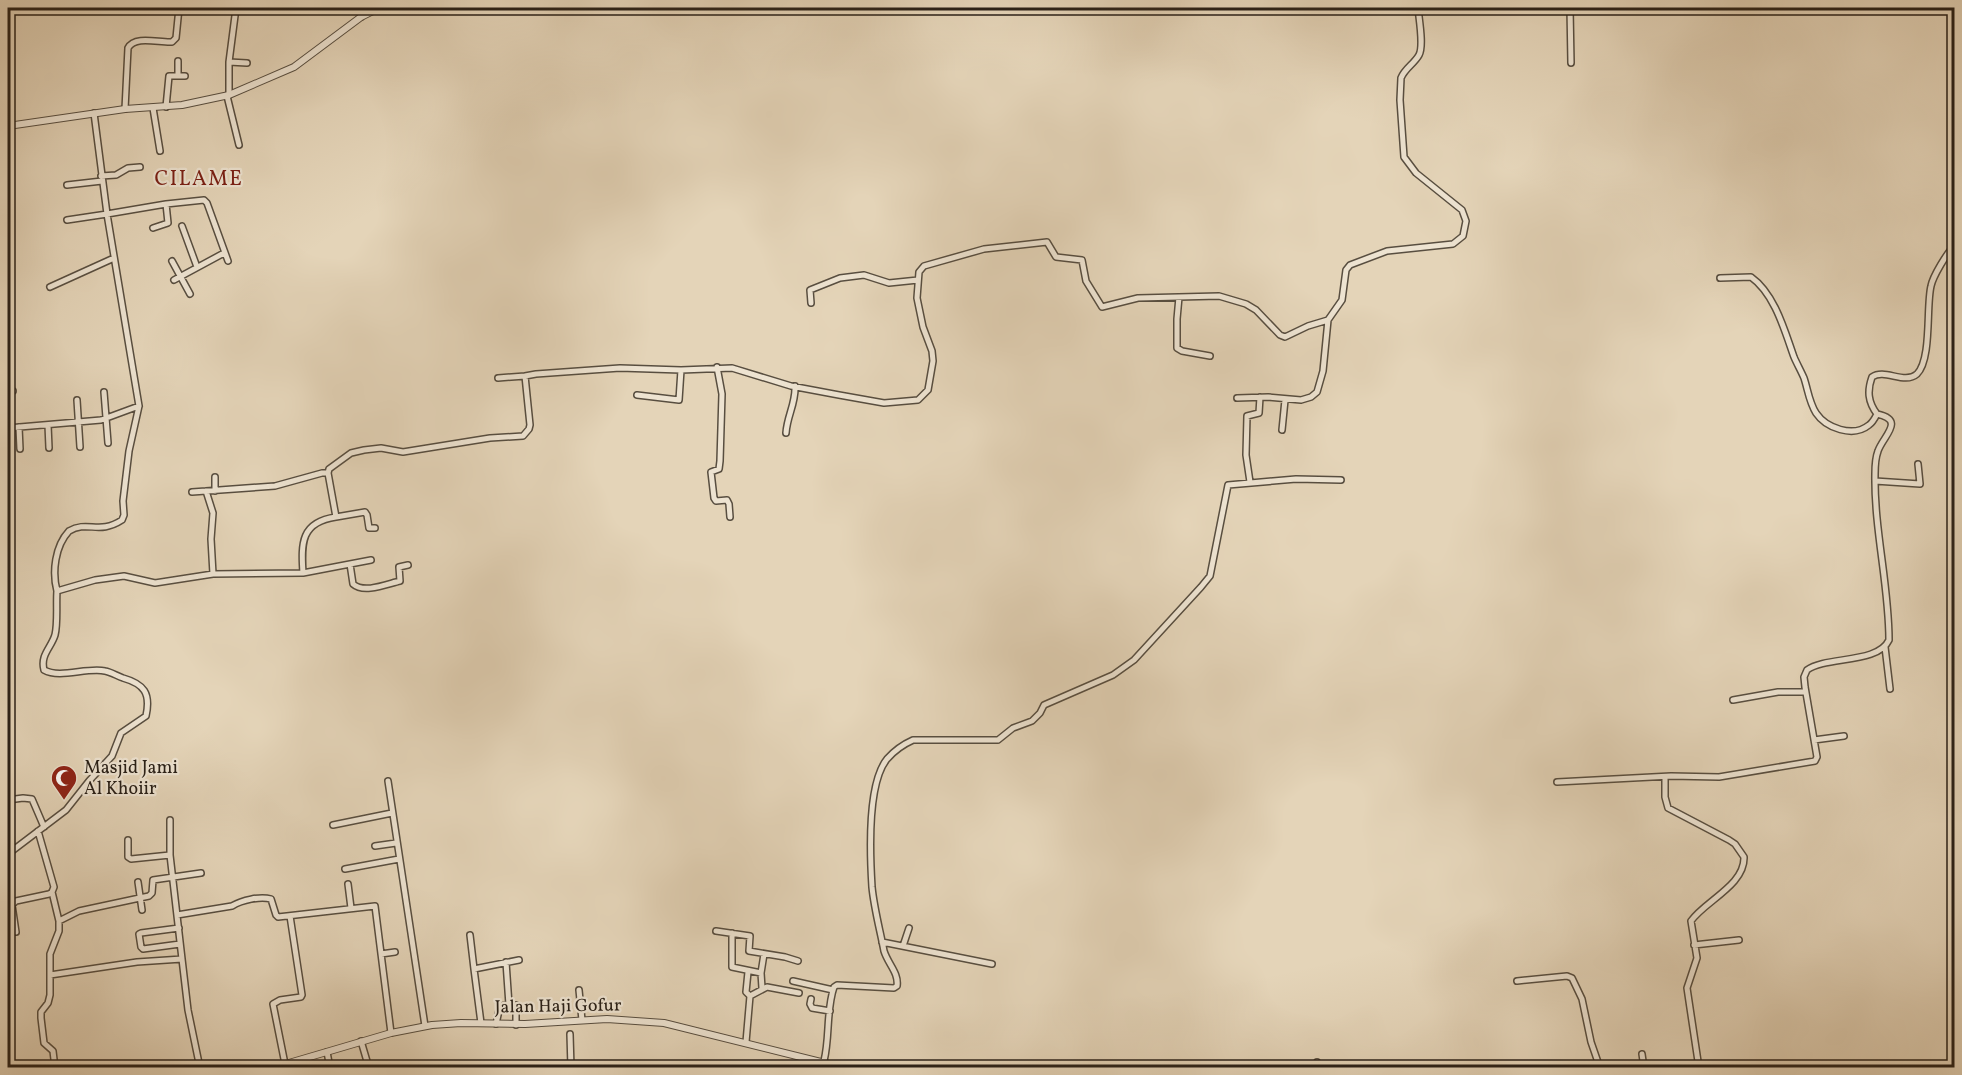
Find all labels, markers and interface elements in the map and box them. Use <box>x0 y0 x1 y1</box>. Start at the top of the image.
district label: CILAME <box>155 165 243 194</box>
place label: Masjid Jami Al Khoiir <box>84 756 178 802</box>
mosque icon: Masjid Jami Al Khoiir <box>49 763 79 801</box>
street label: Jalan Haji Gofur <box>494 993 622 1021</box>

